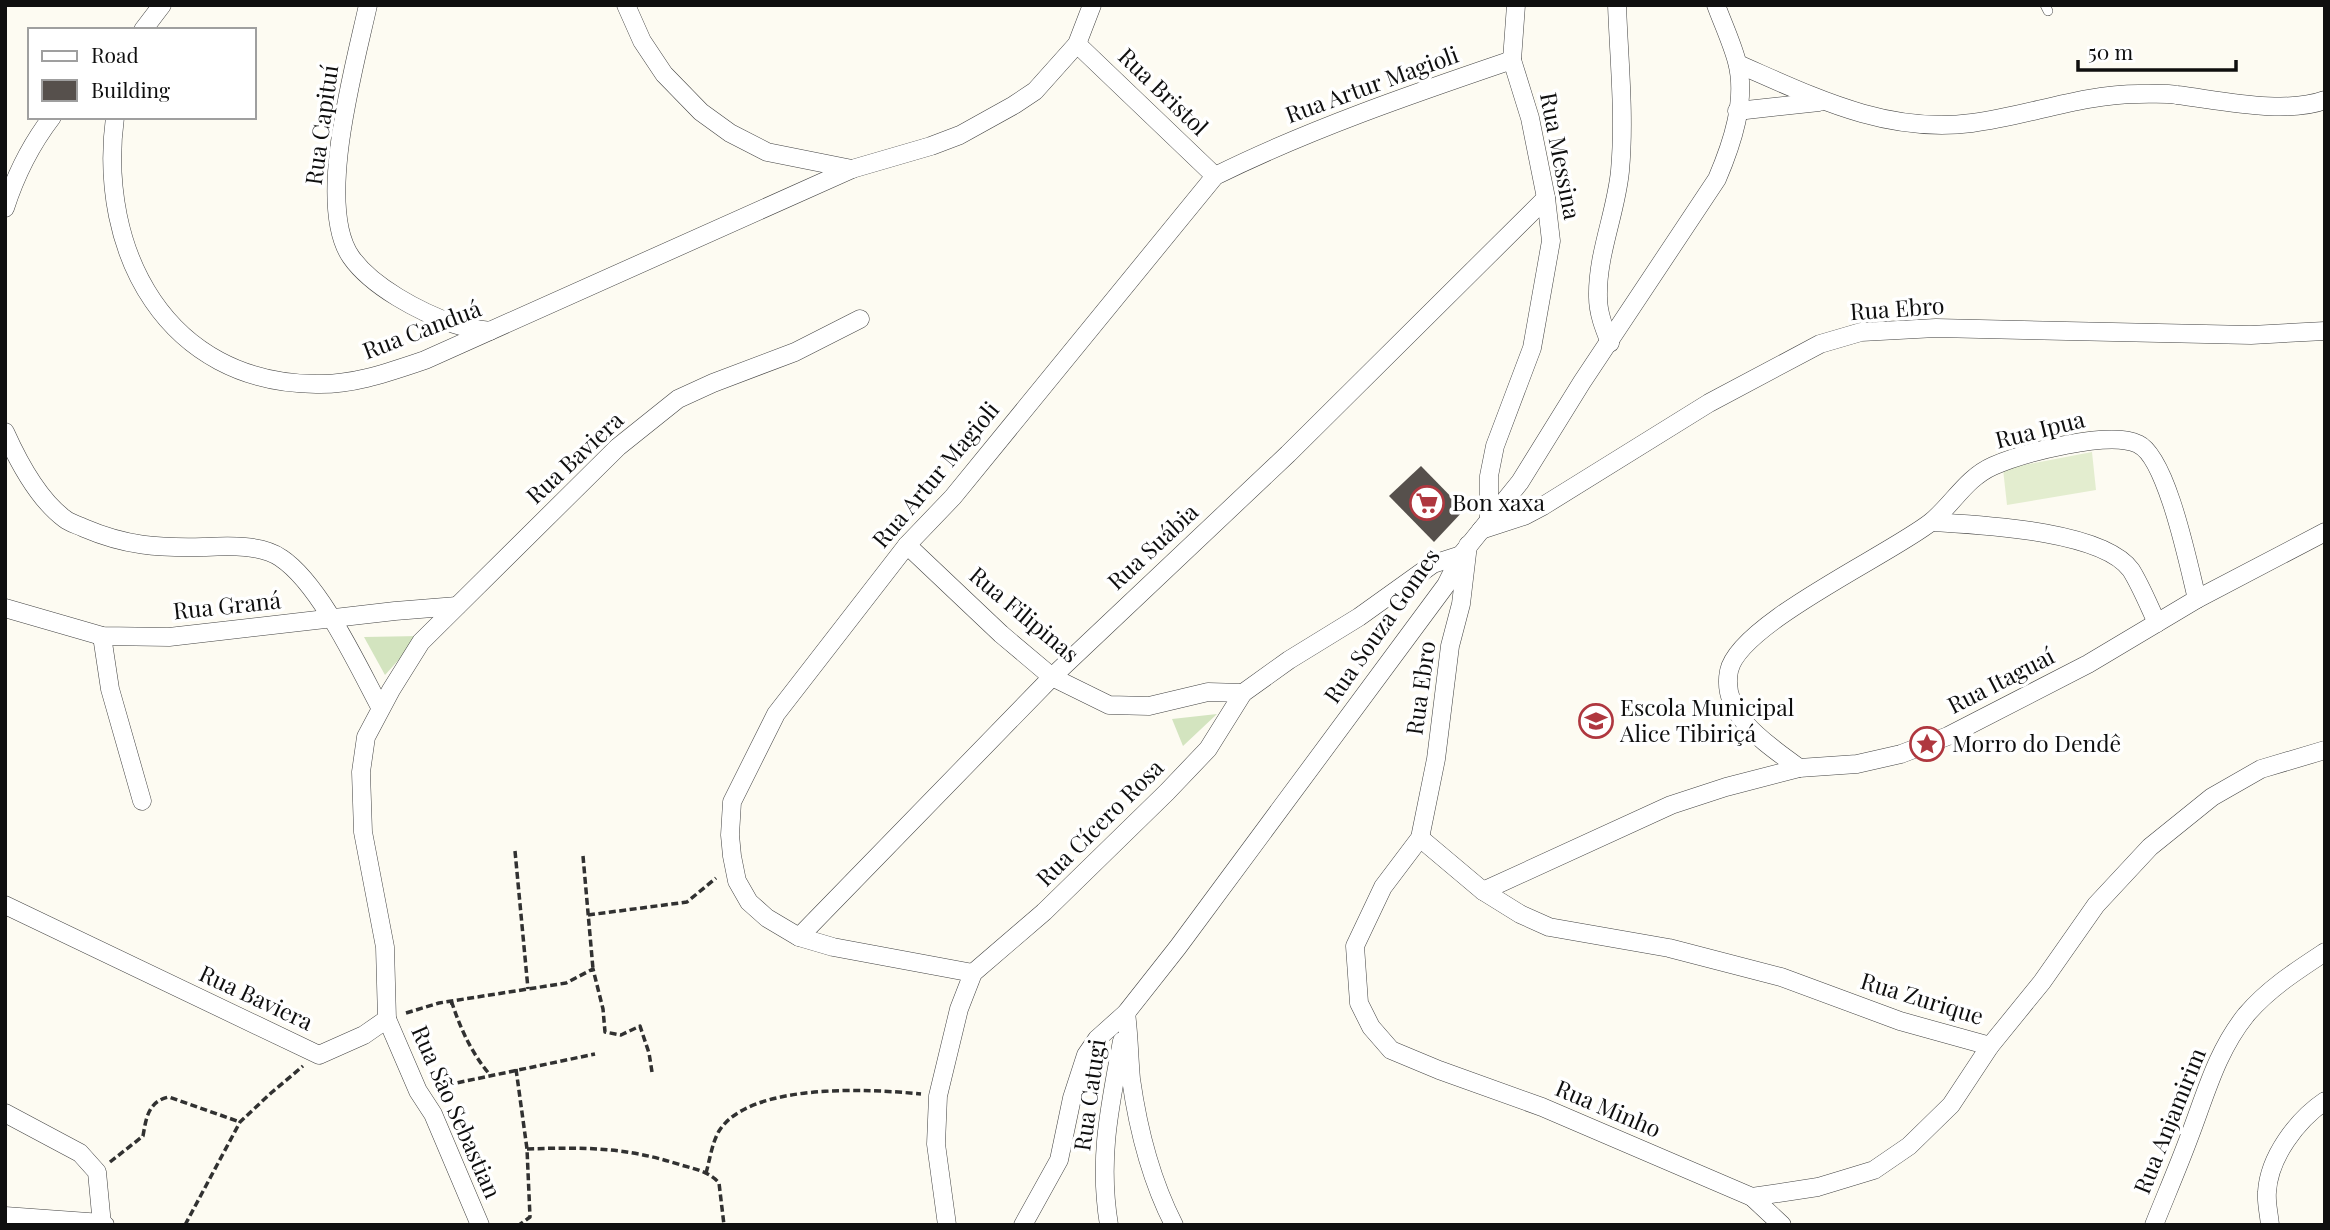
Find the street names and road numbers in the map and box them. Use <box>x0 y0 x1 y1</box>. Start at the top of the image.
street label: Rua Artur Magioli <box>1281 38 1463 129</box>
street label: Rua Bristol <box>1112 40 1216 142</box>
street label: Rua Capituí <box>297 63 344 187</box>
street label: Rua Messina <box>1534 89 1589 222</box>
street label: Rua Ebro <box>1849 289 1945 326</box>
street label: Rua Canduá <box>358 292 486 365</box>
street label: Rua Artur Magioli <box>864 394 1005 554</box>
street label: Rua Ipua <box>1992 402 2088 455</box>
street label: Rua Baviera <box>519 404 630 510</box>
street label: Rua Suábia <box>1100 495 1204 596</box>
street label: Rua Souza Gomes <box>1316 541 1446 709</box>
street label: Rua Filipinas <box>964 559 1086 669</box>
street label: Rua Graná <box>171 583 283 626</box>
street label: Rua Ebro <box>1398 639 1441 737</box>
street label: Rua Itaguaí <box>1942 639 2059 720</box>
street label: Rua Cícero Rosa <box>1029 751 1170 892</box>
street label: Rua Baviera <box>195 957 319 1037</box>
street label: Rua Zurique <box>1857 964 1988 1031</box>
street label: Rua São Sebastian <box>405 1020 510 1203</box>
street label: Rua Catugi <box>1065 1037 1112 1153</box>
street label: Rua Anjamirim <box>2125 1042 2212 1198</box>
street label: Rua Minho <box>1551 1072 1666 1144</box>

